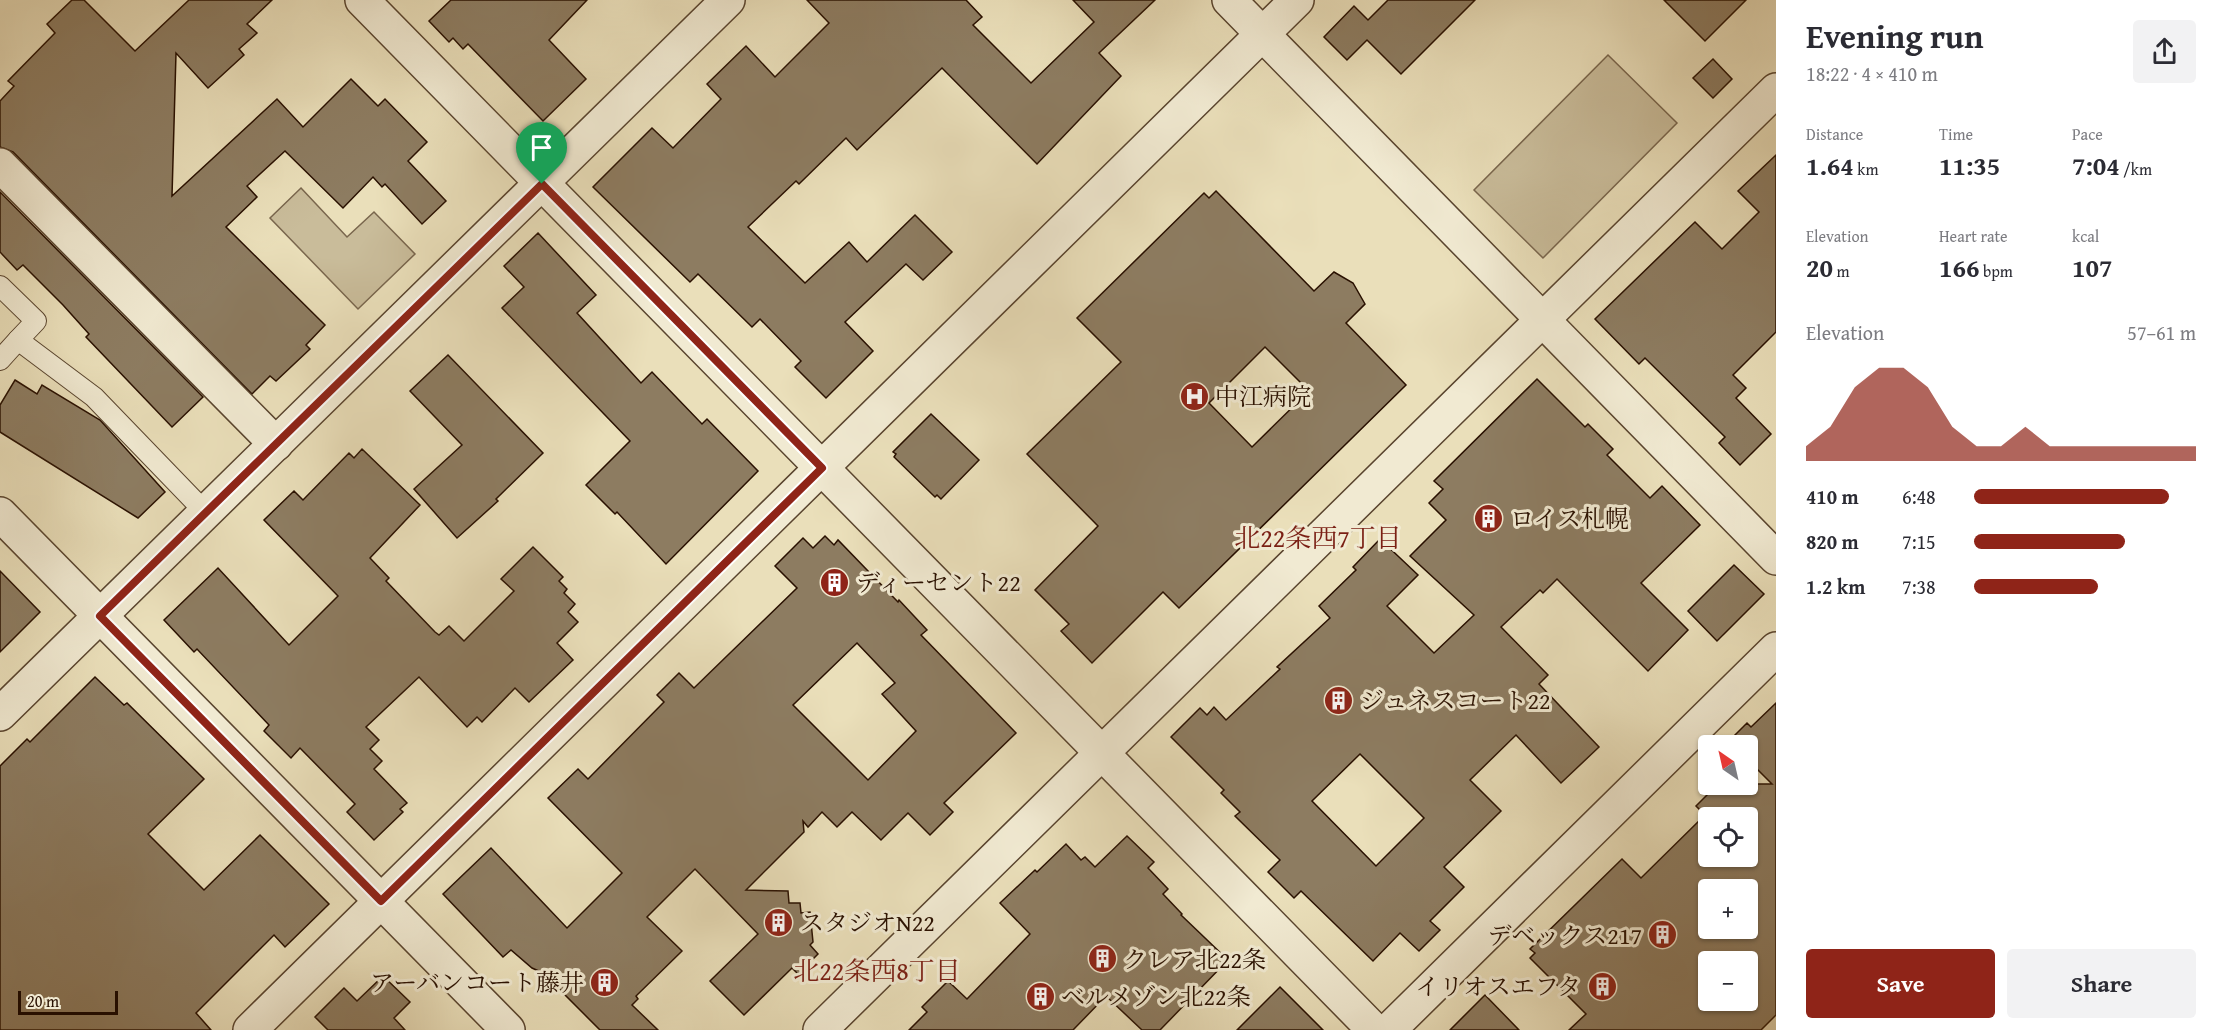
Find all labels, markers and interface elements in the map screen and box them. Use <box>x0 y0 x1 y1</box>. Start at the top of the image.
text: Evening run <box>1806 12 1983 60</box>
button: share <box>2133 20 2196 83</box>
text: 18:22 · 4 × 410 m <box>1806 59 1938 88</box>
pin <box>516 122 567 184</box>
text: Distance <box>1806 122 1863 146</box>
text: Time <box>1939 122 1973 146</box>
text: Pace <box>2072 122 2103 146</box>
icon: arrive <box>525 131 558 164</box>
text: 1.64 <box>1806 146 1854 185</box>
text: 11:35 <box>1939 146 2000 185</box>
text: 7:04 <box>2072 146 2120 185</box>
text: km <box>1854 157 1878 181</box>
text: /km <box>2120 157 2152 181</box>
text: Elevation <box>1806 224 1869 248</box>
text: Heart rate <box>1939 224 2008 248</box>
text: kcal <box>2072 224 2099 248</box>
text: 20 <box>1806 248 1833 287</box>
text: 166 <box>1939 248 1979 287</box>
text: 107 <box>2072 248 2112 287</box>
text: m <box>1833 259 1850 283</box>
text: bpm <box>1979 259 2013 283</box>
text: Elevation <box>1806 318 1884 347</box>
text: 57–61 m <box>2127 318 2196 347</box>
place label: 中江病院 <box>1215 379 1311 414</box>
hospital icon: 中江病院 <box>1178 380 1210 412</box>
text: 410 m <box>1806 482 1859 511</box>
text: 6:48 <box>1902 482 1936 511</box>
place label: ロイス札幌 <box>1510 501 1629 536</box>
building icon: ロイス札幌 <box>1473 502 1505 534</box>
district label: 北22条西7丁目 <box>1234 518 1402 557</box>
text: 820 m <box>1806 527 1859 556</box>
text: 7:15 <box>1902 527 1936 556</box>
place label: ディーセント22 <box>856 565 1021 600</box>
building icon: ディーセント22 <box>819 566 851 598</box>
text: 1.2 km <box>1806 572 1865 601</box>
text: 7:38 <box>1902 572 1936 601</box>
place label: ジュネスコート22 <box>1360 683 1551 718</box>
building icon: ジュネスコート22 <box>1323 684 1355 716</box>
north arrow <box>1698 735 1758 795</box>
map controls <box>1698 735 1758 1011</box>
button: locate <box>1698 807 1758 867</box>
button: + <box>1698 879 1758 939</box>
place label: スタジオN22 <box>800 905 935 940</box>
building icon: スタジオN22 <box>763 906 795 938</box>
place label: デベックス217 <box>1488 918 1642 953</box>
building icon: デベックス217 <box>1647 919 1679 951</box>
place label: クレア北22条 <box>1123 942 1266 977</box>
building icon: クレア北22条 <box>1086 943 1118 975</box>
button: Save <box>1806 949 1995 1018</box>
button: Share <box>2007 949 2196 1018</box>
district label: 北22条西8丁目 <box>793 951 961 990</box>
button: − <box>1698 951 1758 1011</box>
place label: アーバンコート藤井 <box>370 965 584 1000</box>
building icon: アーバンコート藤井 <box>589 966 621 998</box>
place label: イリオスエフタ <box>1415 969 1581 1004</box>
building icon: イリオスエフタ <box>1586 970 1618 1002</box>
place label: ベルメゾン北22条 <box>1061 979 1251 1014</box>
building icon: ベルメゾン北22条 <box>1024 980 1056 1012</box>
scale bar <box>18 988 118 1016</box>
text: 20 m <box>27 989 59 1013</box>

